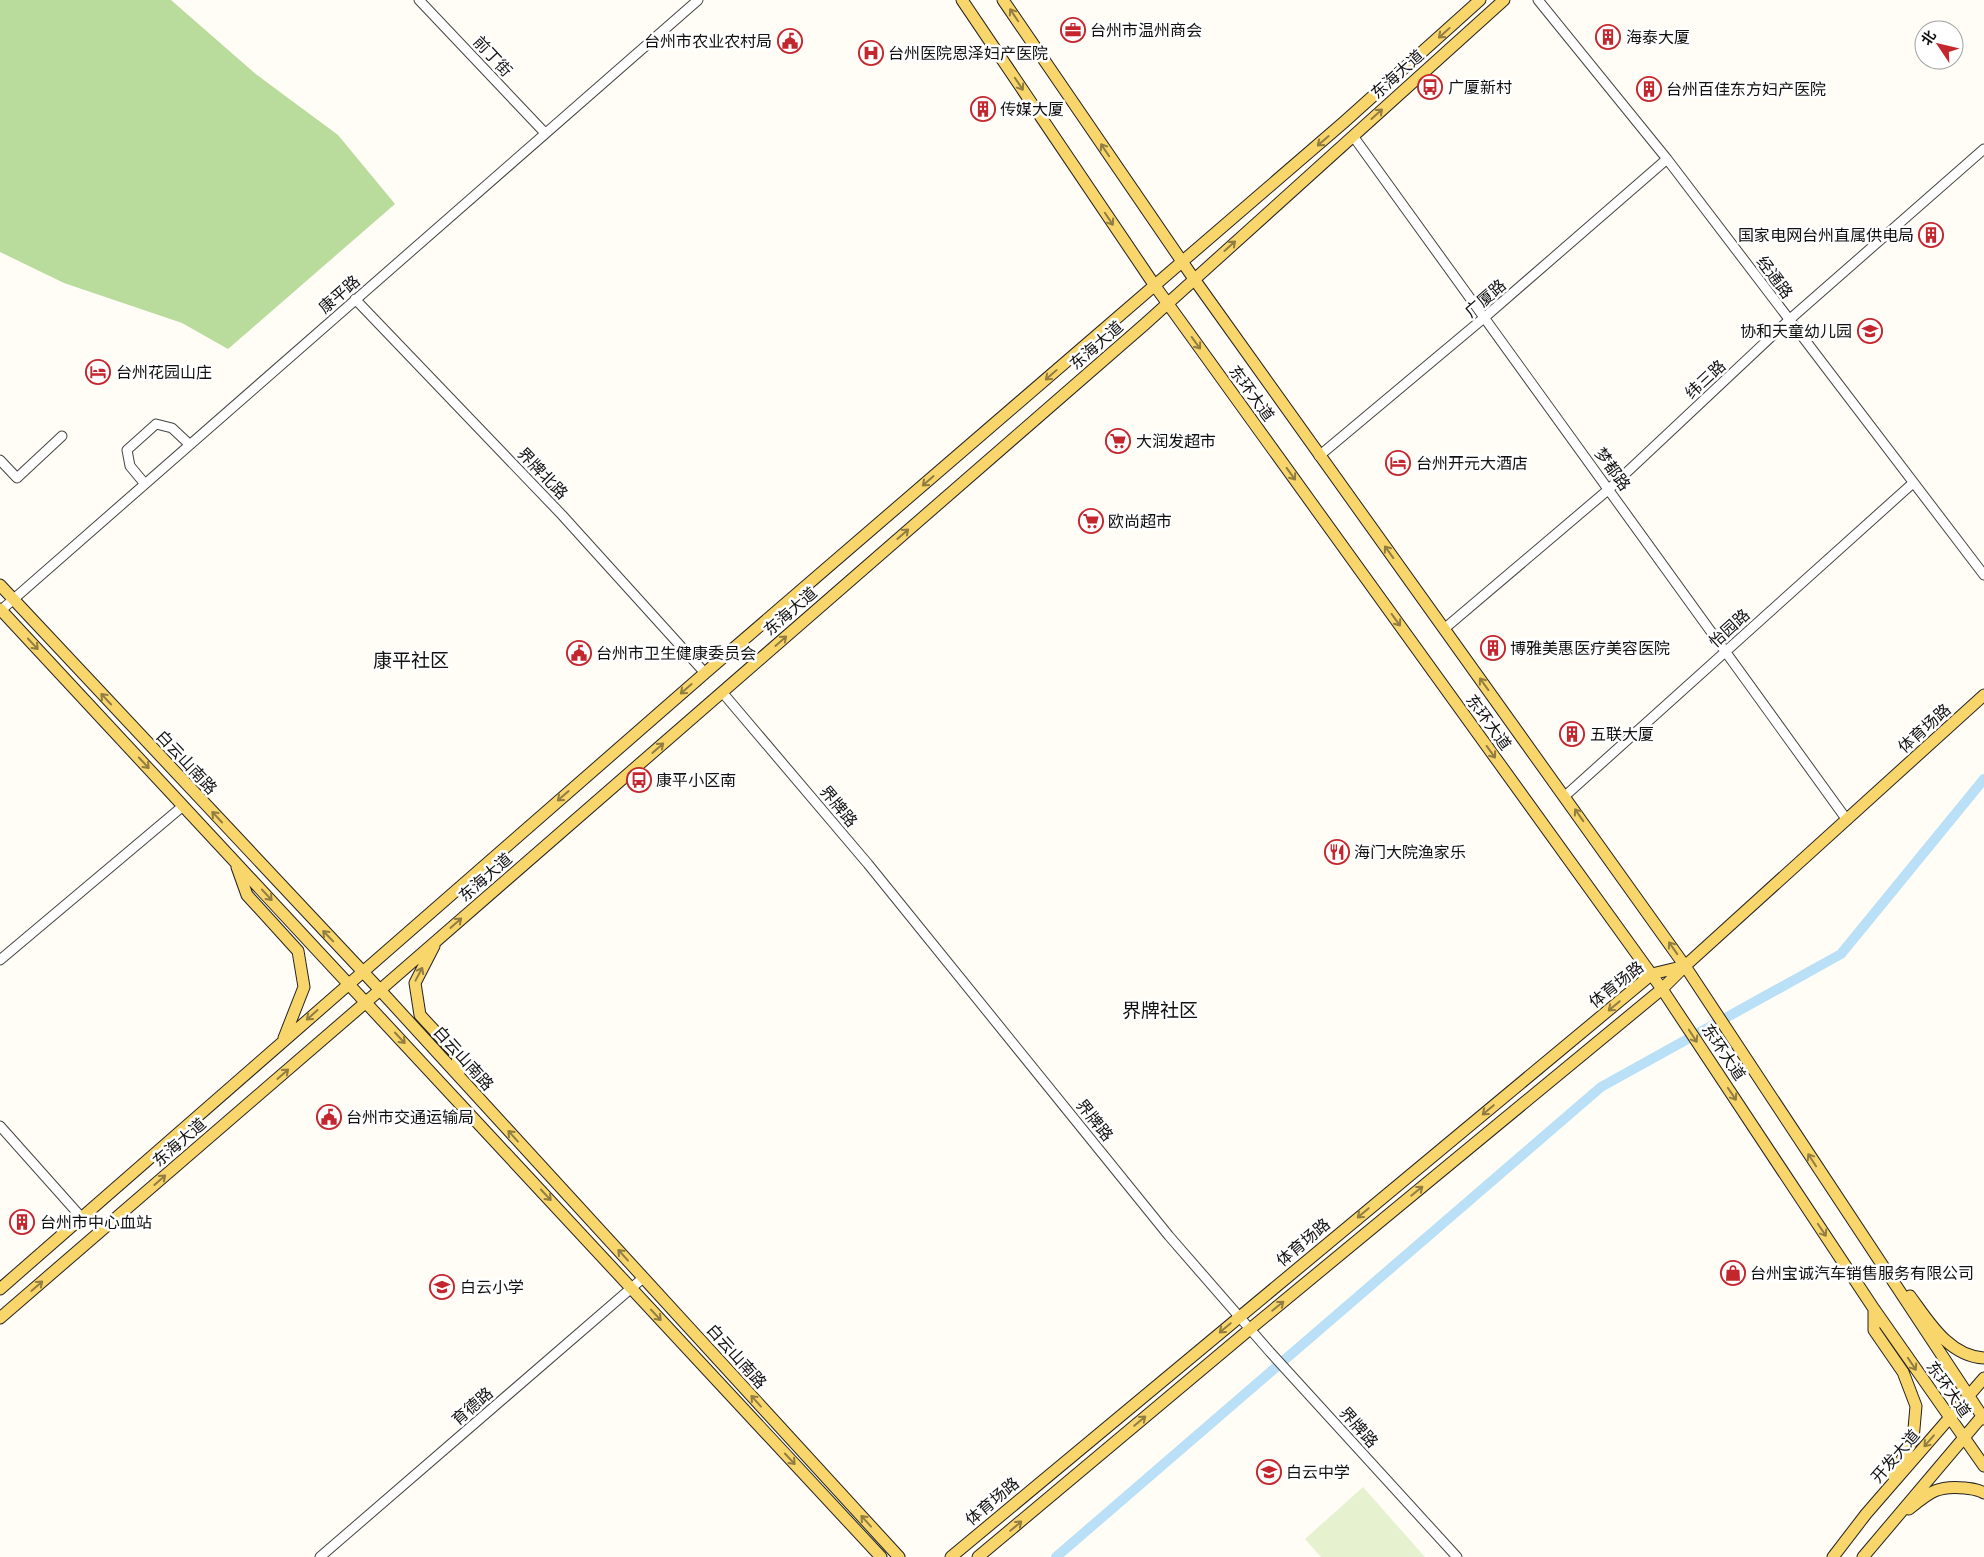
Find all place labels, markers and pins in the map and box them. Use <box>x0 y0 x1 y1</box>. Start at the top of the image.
office icon: 台州市温州商会 <box>1060 17 1086 43</box>
place label: 台州市温州商会 <box>1090 19 1202 43</box>
building icon: 海泰大厦 <box>1595 24 1621 50</box>
place label: 海泰大厦 <box>1626 26 1690 50</box>
public building icon: 台州市农业农村局 <box>777 28 803 54</box>
place label: 台州市农业农村局 <box>644 30 772 54</box>
hospital icon: 台州医院恩泽妇产医院 <box>858 40 884 66</box>
place label: 台州医院恩泽妇产医院 <box>888 42 1048 66</box>
bus stop icon: 广厦新村 <box>1417 74 1443 100</box>
place label: 广厦新村 <box>1448 76 1512 100</box>
building icon: 台州百佳东方妇产医院 <box>1636 76 1662 102</box>
place label: 台州百佳东方妇产医院 <box>1666 78 1826 102</box>
building icon: 传媒大厦 <box>970 96 996 122</box>
place label: 传媒大厦 <box>1000 98 1064 122</box>
building icon: 国家电网台州直属供电局 <box>1918 222 1944 248</box>
place label: 国家电网台州直属供电局 <box>1738 224 1914 248</box>
school or university icon: 协和天童幼儿园 <box>1857 318 1883 344</box>
place label: 协和天童幼儿园 <box>1740 320 1852 344</box>
hotel icon: 台州花园山庄 <box>85 359 111 385</box>
place label: 台州花园山庄 <box>116 361 212 385</box>
supermarket icon: 大润发超市 <box>1105 428 1131 454</box>
place label: 大润发超市 <box>1136 430 1216 454</box>
hotel icon: 台州开元大酒店 <box>1385 450 1411 476</box>
place label: 台州开元大酒店 <box>1416 452 1528 476</box>
supermarket icon: 欧尚超市 <box>1078 508 1104 534</box>
place label: 欧尚超市 <box>1108 510 1172 534</box>
building icon: 博雅美惠医疗美容医院 <box>1480 635 1506 661</box>
place label: 博雅美惠医疗美容医院 <box>1510 637 1670 661</box>
public building icon: 台州市卫生健康委员会 <box>566 640 592 666</box>
place label: 台州市卫生健康委员会 <box>596 642 756 666</box>
building icon: 五联大厦 <box>1559 721 1585 747</box>
place label: 五联大厦 <box>1590 723 1654 747</box>
bus stop icon: 康平小区南 <box>626 767 652 793</box>
place label: 康平小区南 <box>656 769 736 793</box>
restaurant icon: 海门大院渔家乐 <box>1324 839 1350 865</box>
place label: 海门大院渔家乐 <box>1354 841 1466 865</box>
public building icon: 台州市交通运输局 <box>316 1104 342 1130</box>
place label: 台州市交通运输局 <box>346 1106 474 1130</box>
building icon: 台州市中心血站 <box>9 1209 35 1235</box>
place label: 台州市中心血站 <box>40 1211 152 1235</box>
shop icon: 台州宝诚汽车销售服务有限公司 <box>1720 1260 1746 1286</box>
place label: 台州宝诚汽车销售服务有限公司 <box>1750 1262 1974 1286</box>
school or university icon: 白云小学 <box>429 1274 455 1300</box>
place label: 白云小学 <box>460 1276 524 1300</box>
school or university icon: 白云中学 <box>1256 1459 1282 1485</box>
place label: 白云中学 <box>1286 1461 1350 1485</box>

